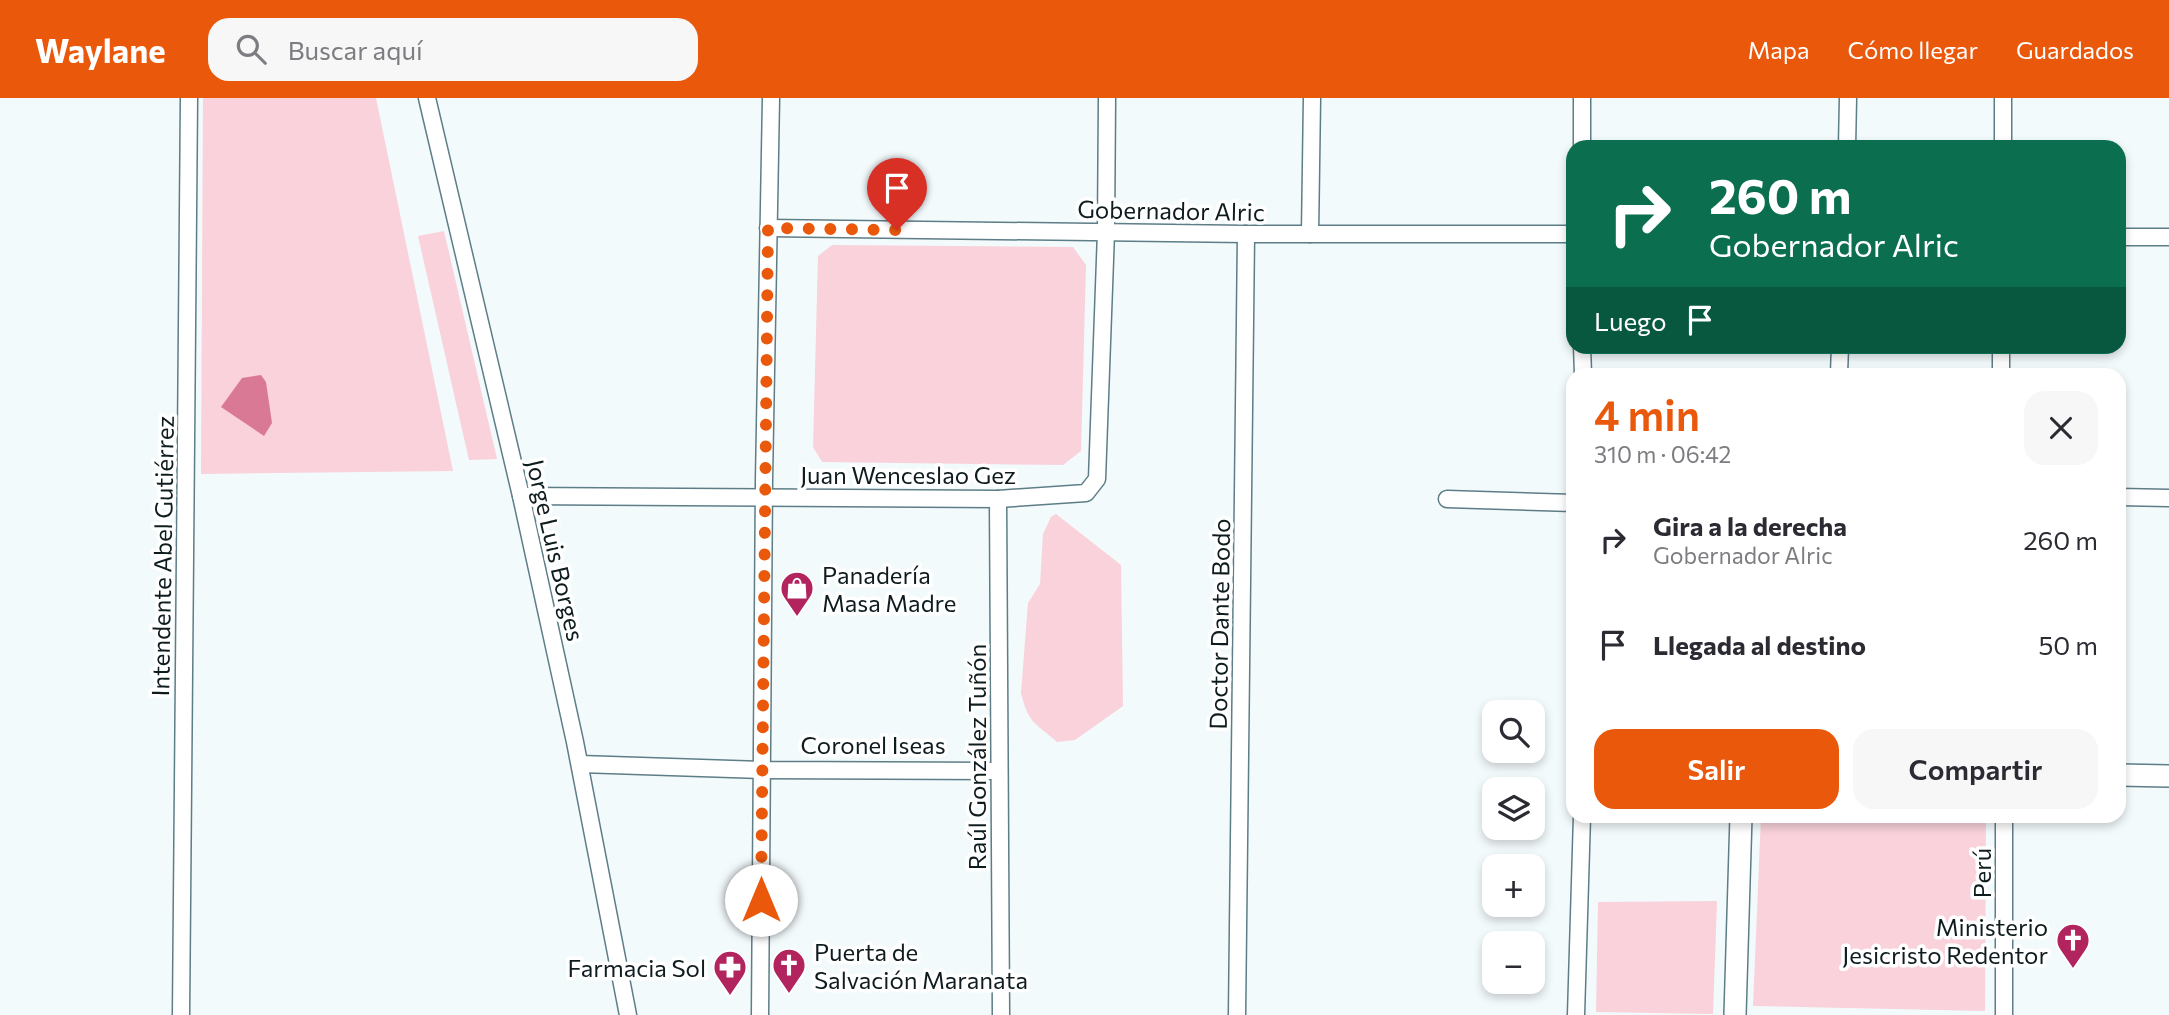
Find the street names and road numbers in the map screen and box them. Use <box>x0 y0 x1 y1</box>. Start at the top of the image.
street label: Gobernador Alric <box>1077 194 1265 226</box>
street label: Intendente Abel Gutiérrez <box>145 415 179 697</box>
street label: Jorge Luis Borges <box>521 456 591 644</box>
street label: Juan Wenceslao Gez <box>800 460 1016 489</box>
street label: Doctor Dante Bodo <box>1203 518 1235 730</box>
street label: Raúl González Tuñón <box>962 644 991 870</box>
street label: Coronel Iseas <box>800 730 946 759</box>
street label: Perú <box>1967 848 1996 898</box>

